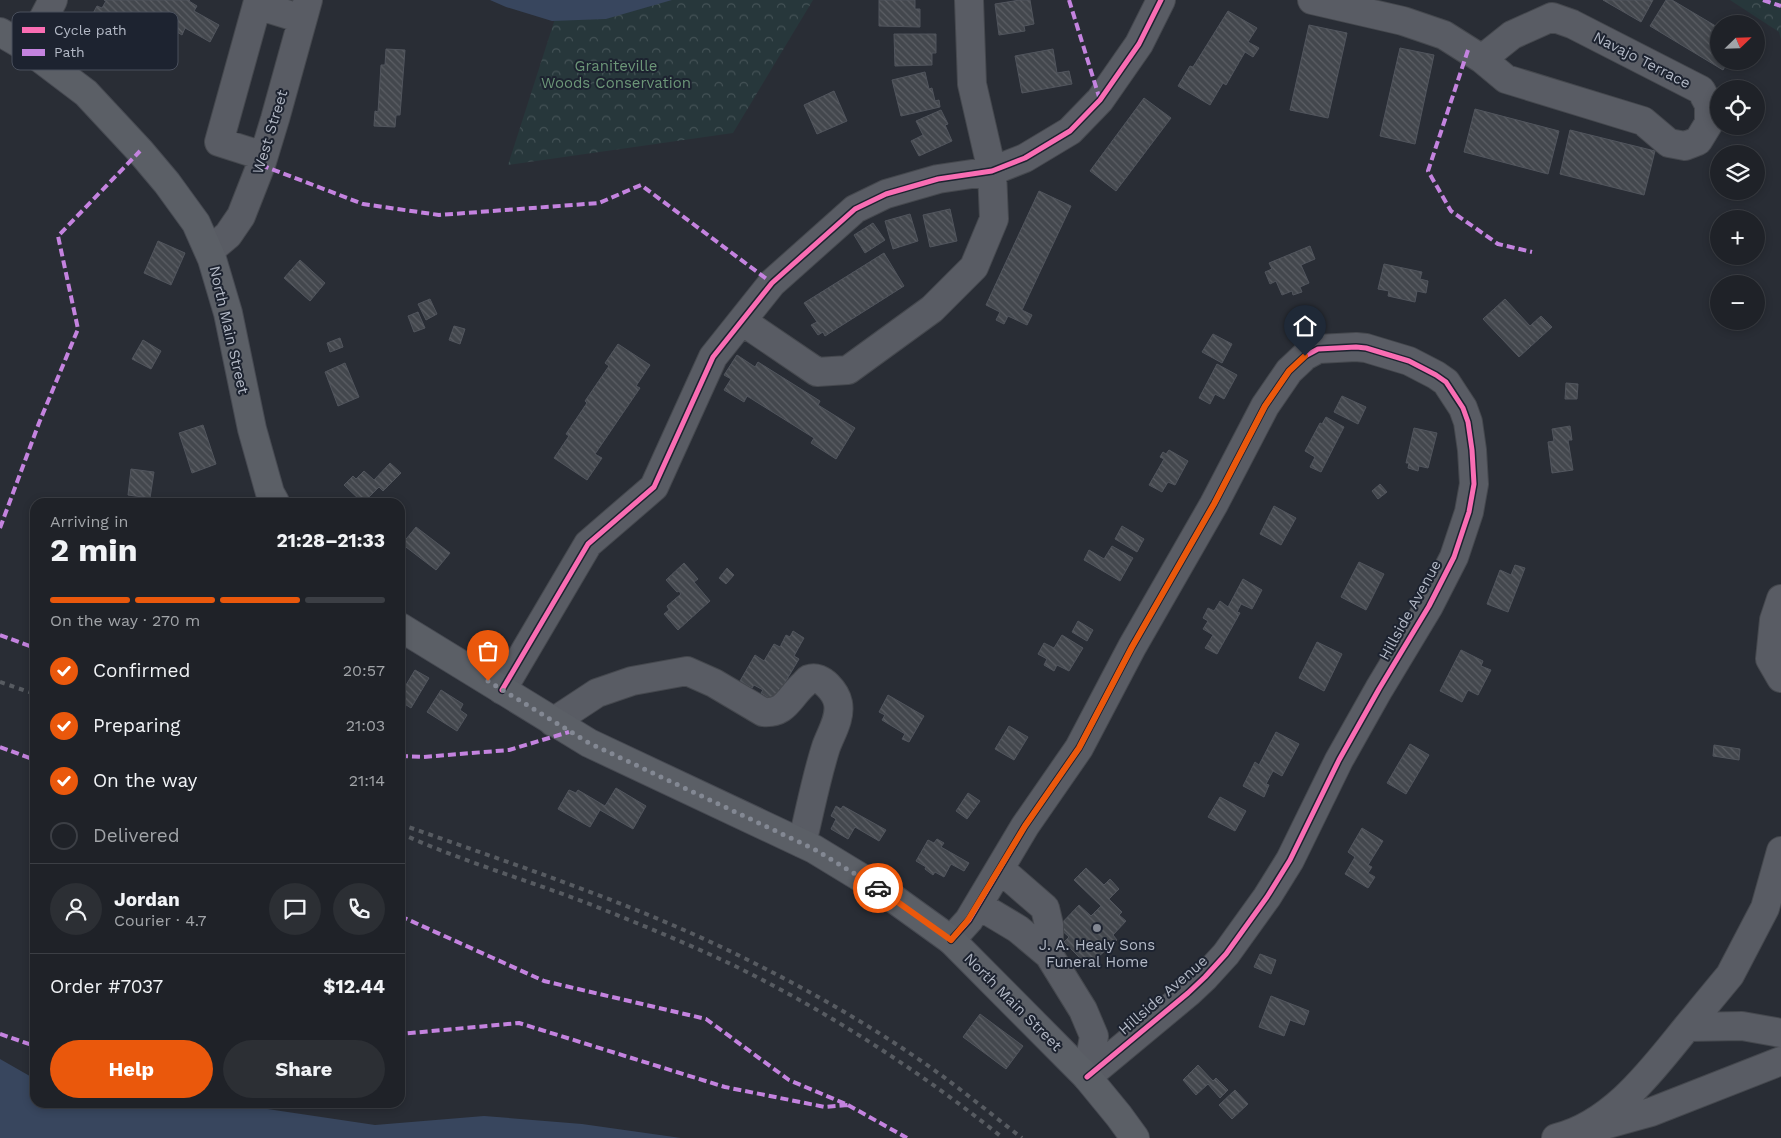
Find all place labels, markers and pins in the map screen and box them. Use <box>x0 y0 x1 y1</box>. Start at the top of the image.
pin <box>1284 305 1326 356</box>
pin <box>467 630 509 681</box>
marker: J. A. Healy Sons Funeral Home <box>1091 922 1103 934</box>
place label: J. A. Healy Sons Funeral Home <box>1039 936 1155 971</box>

